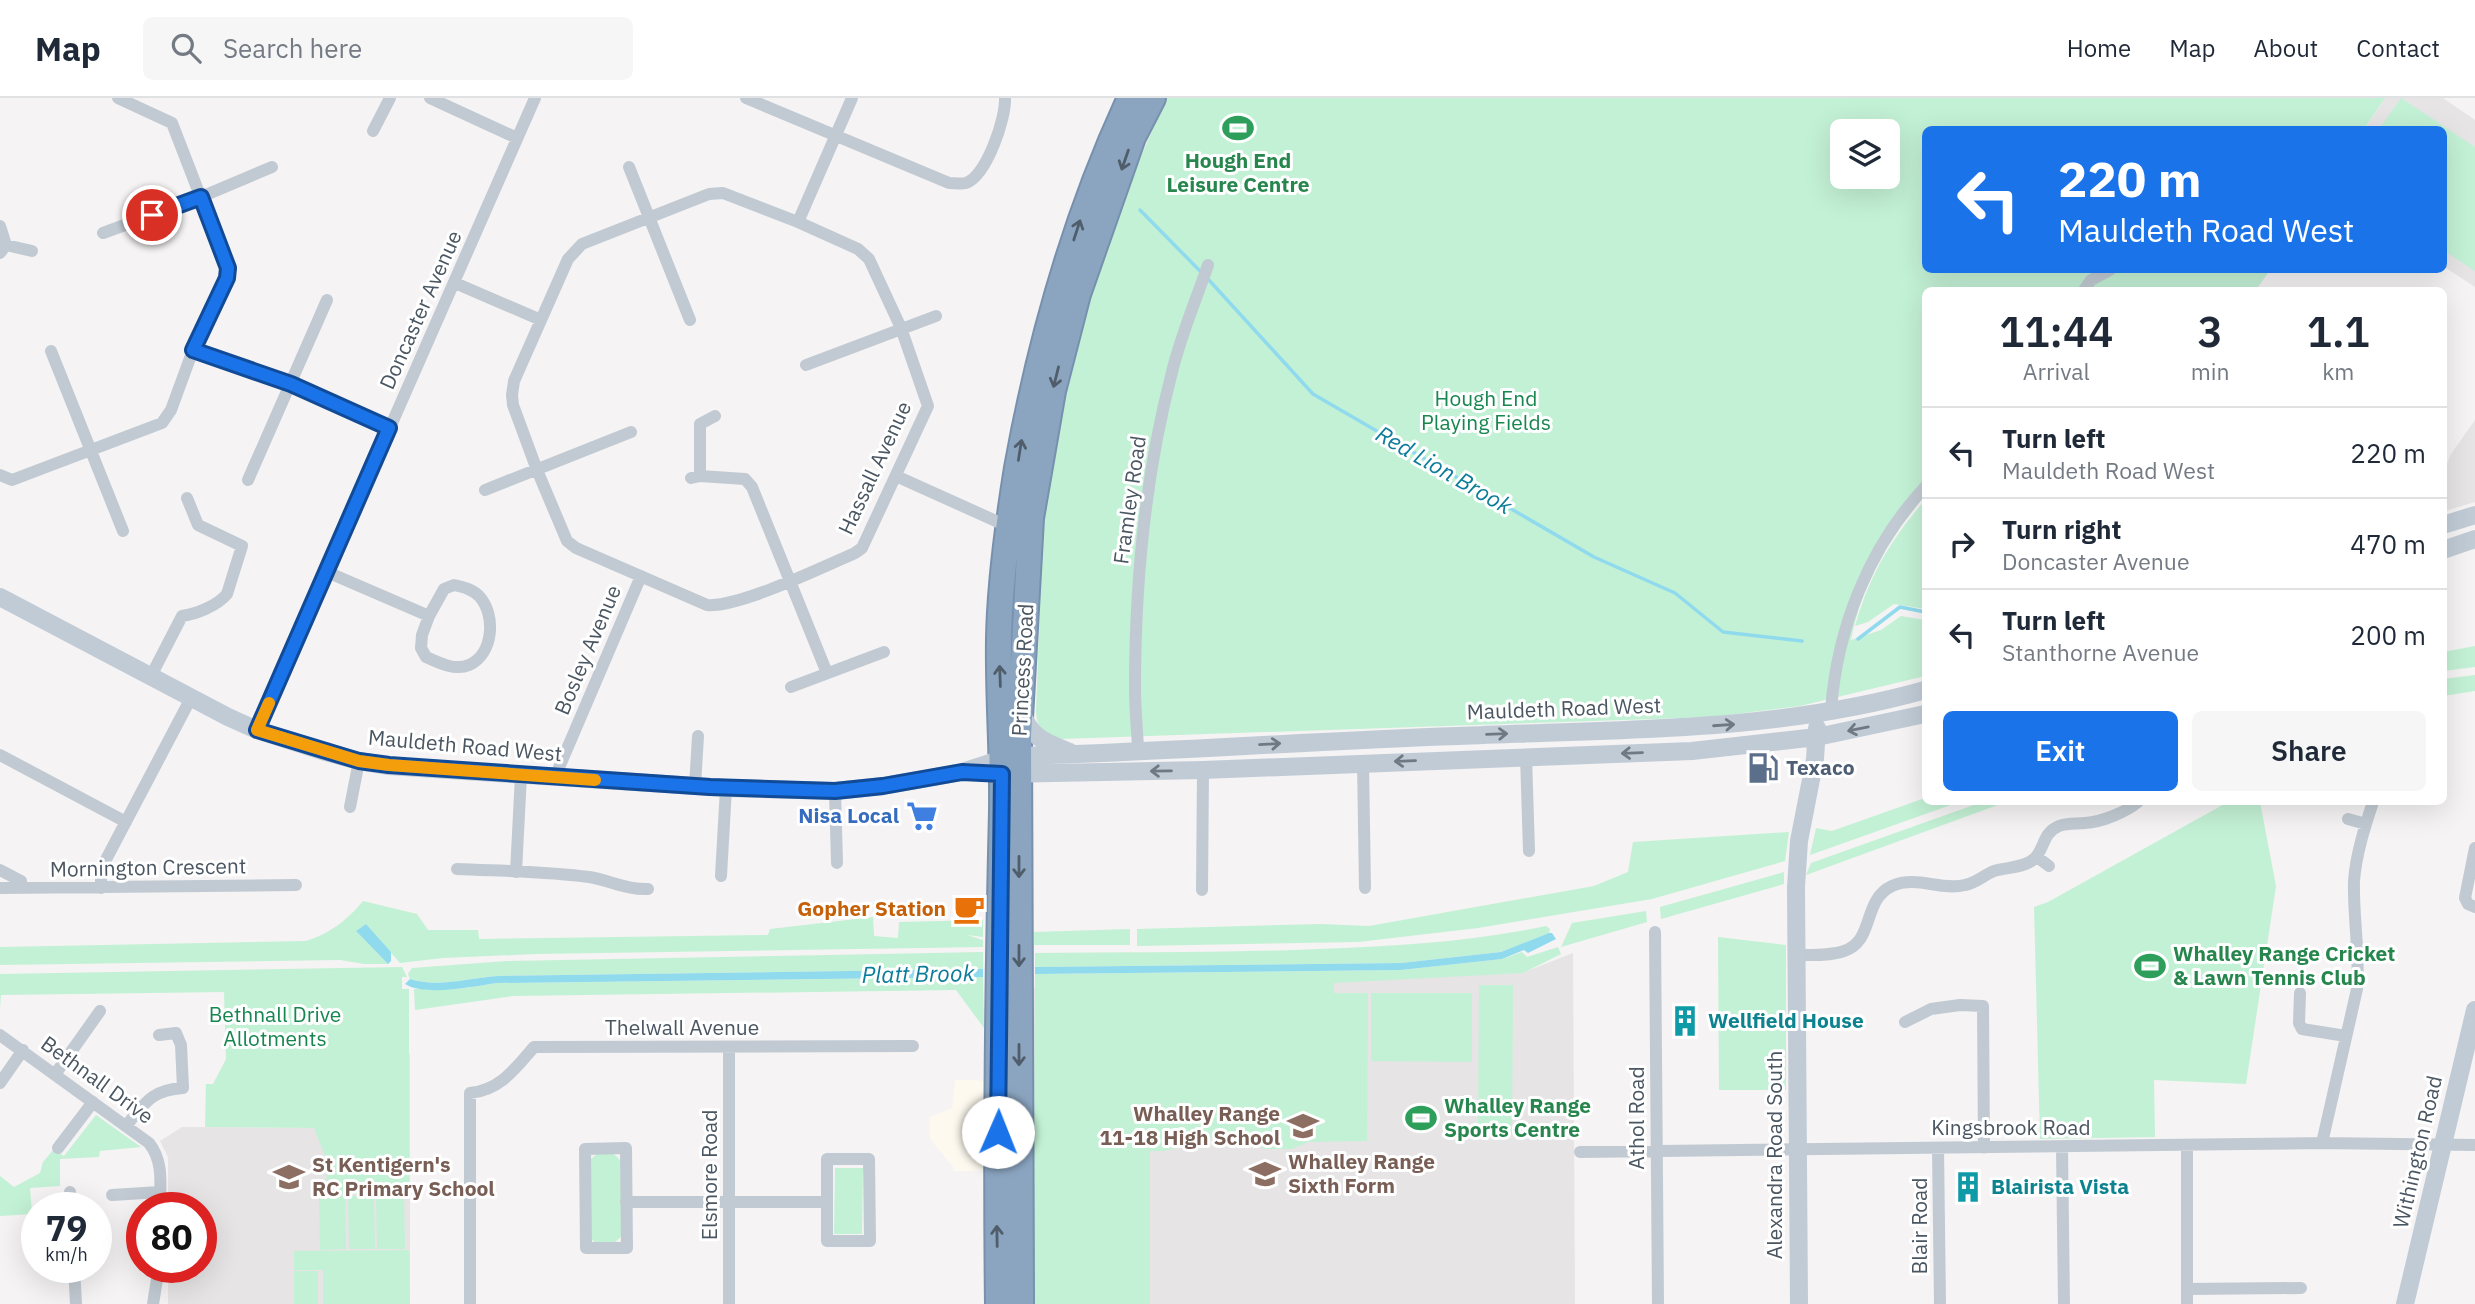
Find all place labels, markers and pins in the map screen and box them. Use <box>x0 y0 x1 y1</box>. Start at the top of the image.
sports icon: Hough End Leisure Centre <box>1221 111 1255 145</box>
place label: Hough End Leisure Centre <box>1166 146 1310 198</box>
pin <box>122 185 182 245</box>
fuel station icon: Texaco <box>1746 751 1780 785</box>
place label: Texaco <box>1786 753 1855 781</box>
supermarket icon: Nisa Local <box>905 799 939 833</box>
place label: Nisa Local <box>798 801 899 829</box>
cafe icon: Gopher Station <box>952 892 986 926</box>
place label: Gopher Station <box>797 894 946 922</box>
place label: Whalley Range Cricket & Lawn Tennis Club <box>2173 939 2395 991</box>
sports icon: Whalley Range Cricket & Lawn Tennis Club <box>2133 949 2167 983</box>
building icon: Wellfield House <box>1668 1004 1702 1038</box>
place label: Wellfield House <box>1708 1006 1864 1034</box>
place label: Whalley Range Sports Centre <box>1444 1091 1591 1143</box>
place label: Whalley Range 11-18 High School <box>1099 1099 1280 1151</box>
sports icon: Whalley Range Sports Centre <box>1404 1101 1438 1135</box>
school or university icon: Whalley Range 11-18 High School <box>1286 1109 1320 1143</box>
place label: Whalley Range Sixth Form <box>1288 1147 1435 1199</box>
place label: St Kentigern's RC Primary School <box>312 1150 495 1202</box>
school or university icon: Whalley Range Sixth Form <box>1248 1157 1282 1191</box>
school or university icon: St Kentigern's RC Primary School <box>272 1160 306 1194</box>
building icon: Blairista Vista <box>1951 1170 1985 1204</box>
place label: Blairista Vista <box>1991 1172 2129 1200</box>

